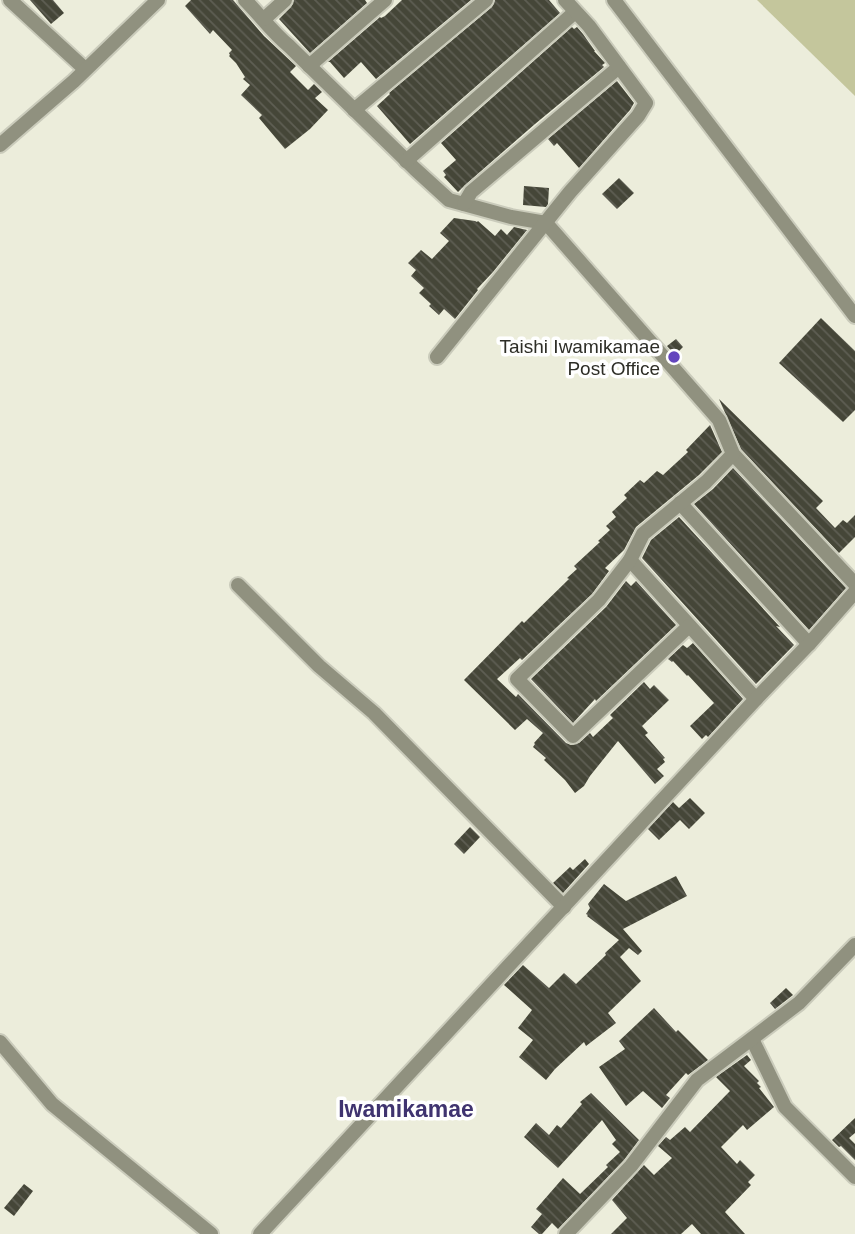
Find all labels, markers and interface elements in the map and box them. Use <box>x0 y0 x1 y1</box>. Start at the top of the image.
place label: Taishi Iwamikamae Post Office <box>500 336 660 379</box>
marker: Taishi Iwamikamae Post Office <box>666 349 682 365</box>
district label: Iwamikamae <box>338 1096 474 1122</box>

